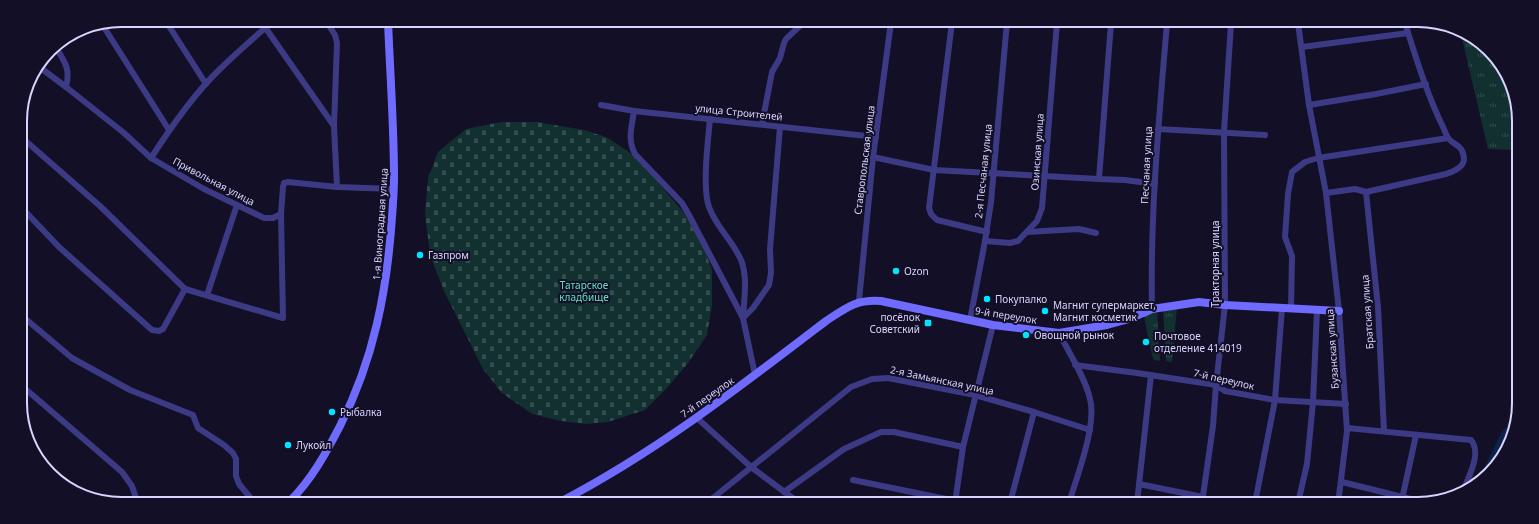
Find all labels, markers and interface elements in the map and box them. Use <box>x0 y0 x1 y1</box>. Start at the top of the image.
street label: улица Строителей <box>695 100 783 124</box>
street label: Ставропольская улица <box>850 105 878 215</box>
street label: Озинская улица <box>1027 113 1047 191</box>
street label: 2-я Песчаная улица <box>971 123 995 219</box>
street label: Песчаная улица <box>1137 126 1155 204</box>
street label: Привольная улица <box>171 153 257 209</box>
street label: 1-я Виноградная улица <box>369 167 391 281</box>
street label: Тракторная улица <box>1208 220 1222 308</box>
place label: Газпром <box>428 248 469 262</box>
marker: Газпром <box>415 250 425 260</box>
place label: Ozon <box>904 264 929 278</box>
marker: Ozon <box>891 266 901 276</box>
street label: Братская улица <box>1357 274 1377 350</box>
park label: Татарское кладбище <box>559 278 609 304</box>
place label: Покупалко <box>995 292 1047 306</box>
marker: Покупалко <box>982 294 992 304</box>
place label: Магнит супермаркет, Магнит косметик <box>1053 298 1156 324</box>
street label: 9-й переулок <box>974 303 1039 327</box>
marker: Магнит супермаркет, Магнит косметик <box>1040 306 1050 316</box>
street label: Бузанская улица <box>1322 309 1342 389</box>
place label: посёлок Советский <box>869 310 921 336</box>
marker: посёлок Советский <box>923 318 933 328</box>
place label: Овощной рынок <box>1034 328 1115 342</box>
place label: Почтовое отделение 414019 <box>1154 329 1242 355</box>
marker: Овощной рынок <box>1021 330 1031 340</box>
marker: Почтовое отделение 414019 <box>1141 337 1151 347</box>
street label: 2-я Замьянская улица <box>889 362 995 398</box>
street label: 7-й переулок <box>1192 365 1257 393</box>
street label: 7-й переулок <box>677 373 737 421</box>
place label: Рыбалка <box>340 405 382 419</box>
marker: Рыбалка <box>327 407 337 417</box>
place label: Лукойл <box>296 438 331 452</box>
marker: Лукойл <box>283 440 293 450</box>

